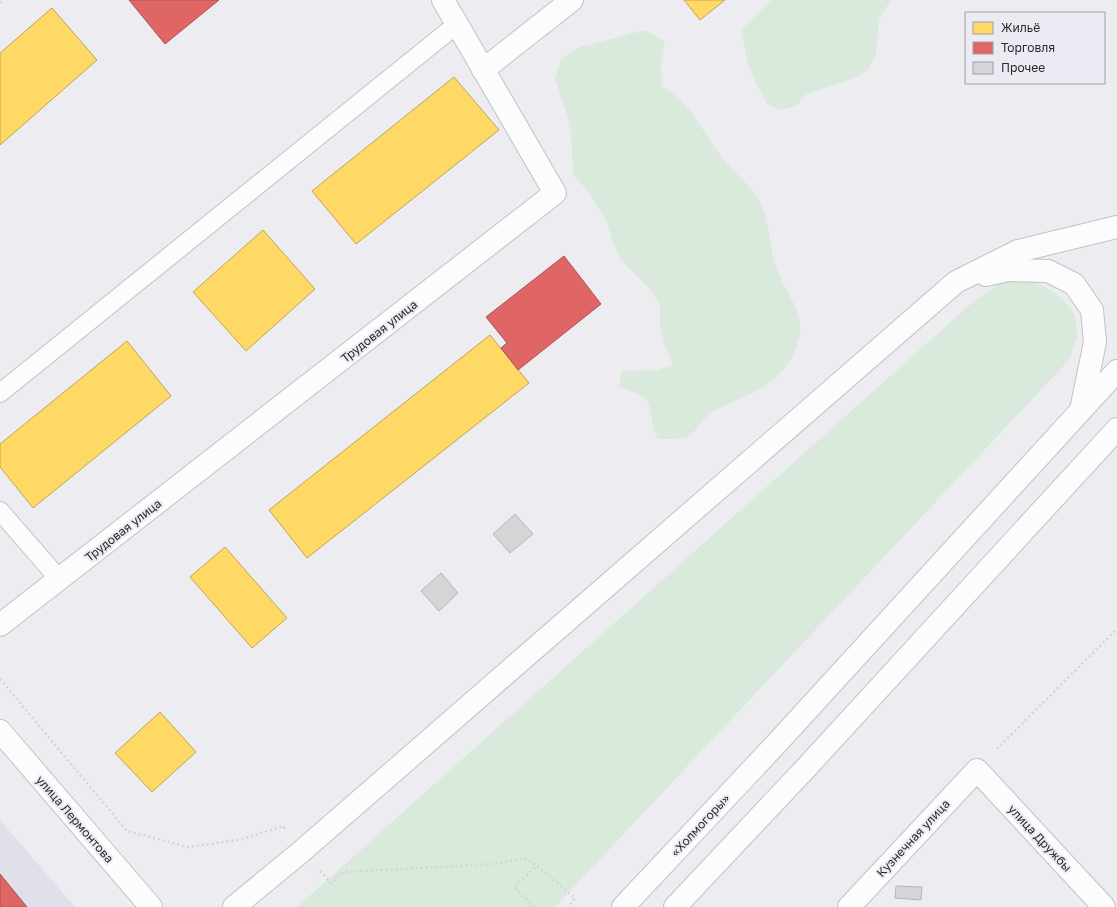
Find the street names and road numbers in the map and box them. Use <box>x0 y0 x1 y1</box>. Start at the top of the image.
street label: Трудовая улица <box>338 296 420 366</box>
street label: Трудовая улица <box>82 495 164 565</box>
street label: улица Лермонтова <box>33 772 117 866</box>
street label: «Холмогоры» <box>667 790 733 859</box>
street label: Кузнечная улица <box>873 796 953 880</box>
street label: улица Дружбы <box>1005 801 1075 875</box>

